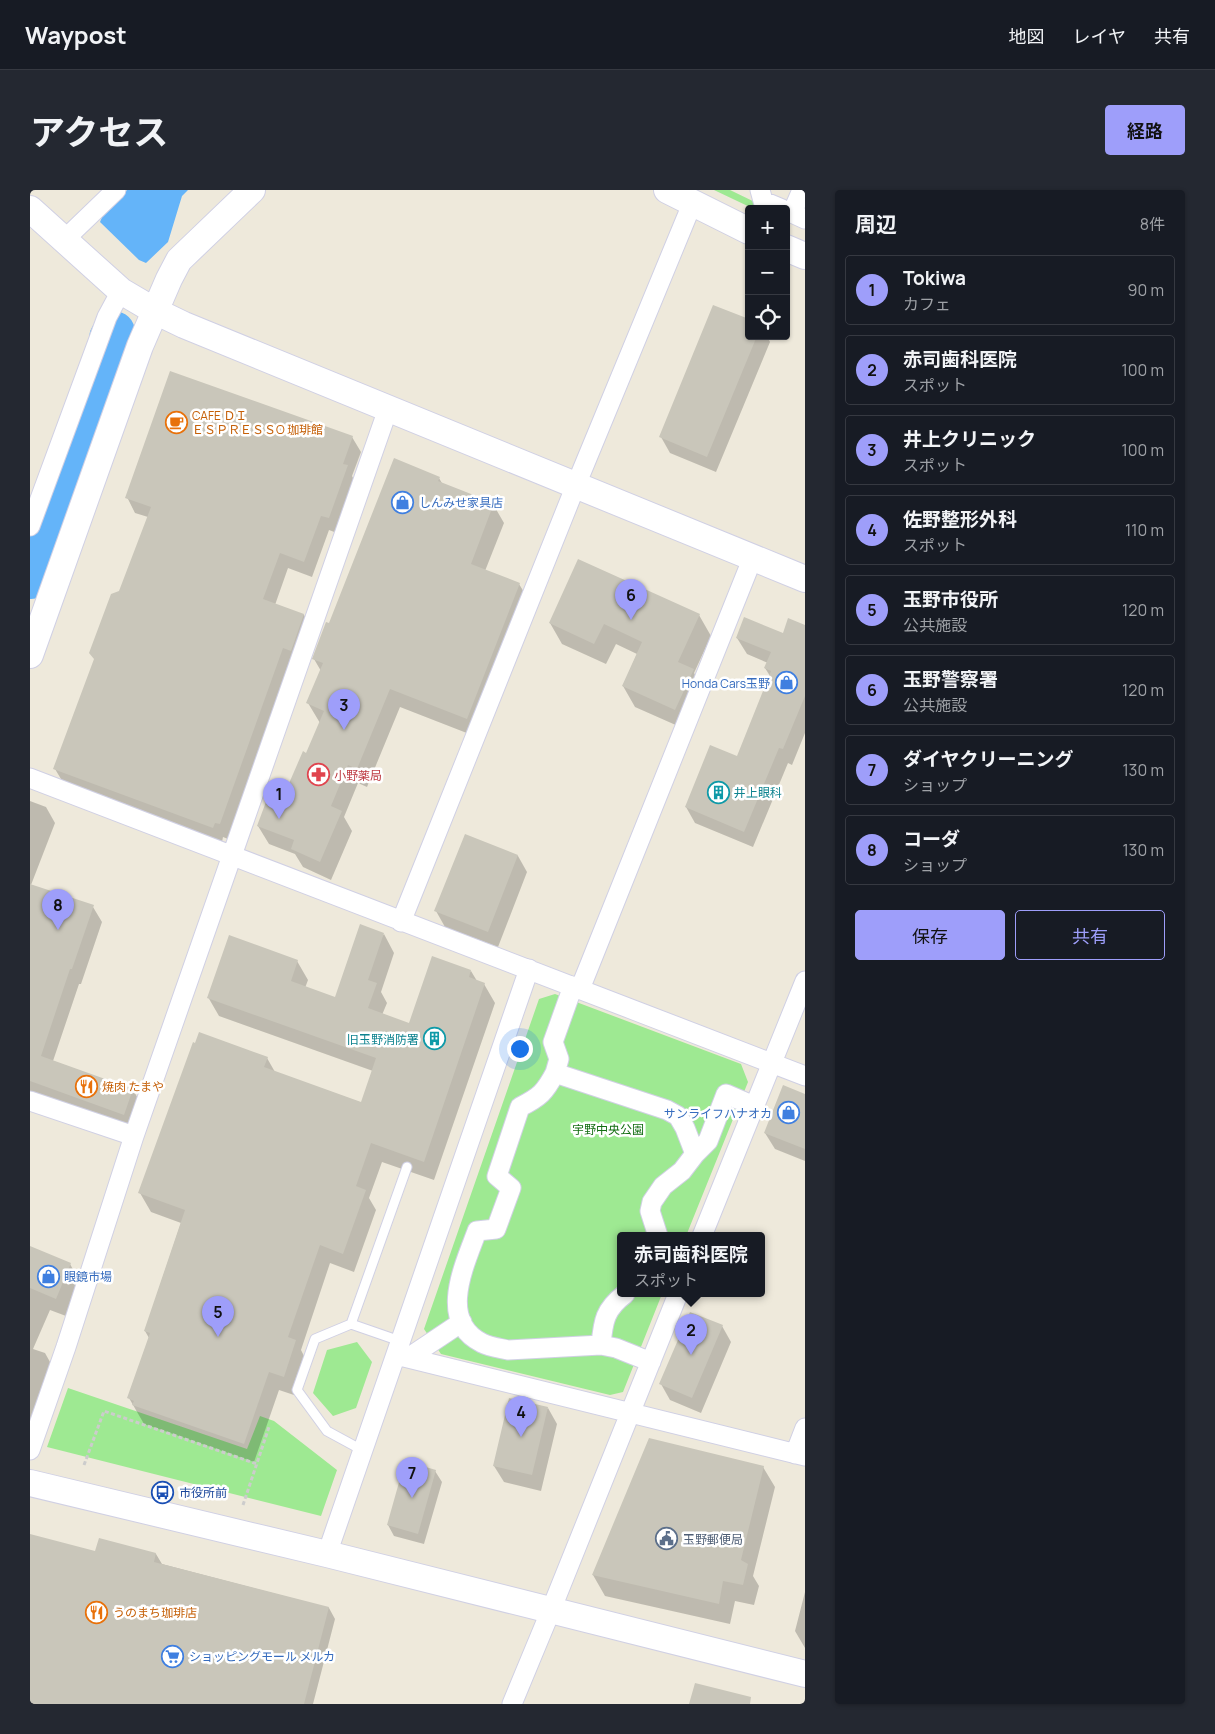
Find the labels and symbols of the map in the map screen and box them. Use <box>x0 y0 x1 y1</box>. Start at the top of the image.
place label: CAFE ＤＩ ＥＳＰＲＥＳＳO 珈琲館 <box>192 407 323 438</box>
cafe icon: CAFE ＤＩ ＥＳＰＲＥＳＳO 珈琲館 <box>164 410 188 434</box>
shop icon: しんみせ家具店 <box>391 490 415 514</box>
place label: しんみせ家具店 <box>419 494 503 511</box>
pin: 6 <box>615 579 647 620</box>
shop icon: Honda Cars玉野 <box>774 671 798 695</box>
place label: Honda Cars玉野 <box>682 675 770 692</box>
pin: 3 <box>328 689 360 730</box>
pharmacy icon: 小野薬局 <box>306 763 330 787</box>
place label: 小野薬局 <box>334 767 382 784</box>
pin: 1 <box>263 778 295 819</box>
building icon: 井上眼科 <box>706 780 730 804</box>
place label: 井上眼科 <box>734 784 782 801</box>
pin: 8 <box>42 889 74 930</box>
building icon: 旧玉野消防署 <box>423 1027 447 1051</box>
place label: 旧玉野消防署 <box>347 1031 419 1048</box>
your location <box>507 1036 533 1062</box>
restaurant icon: 焼肉 たまや <box>74 1074 98 1098</box>
place label: 焼肉 たまや <box>102 1078 164 1095</box>
shop icon: サンライフハナオカ <box>776 1101 800 1125</box>
place label: サンライフハナオカ <box>664 1105 772 1122</box>
park label: 宇野中央公園 <box>572 1121 644 1138</box>
shop icon: 眼鏡市場 <box>36 1264 60 1288</box>
place label: 眼鏡市場 <box>64 1268 112 1285</box>
pin: 5 <box>202 1296 234 1337</box>
pin: 2 <box>675 1314 707 1355</box>
pin: 4 <box>505 1396 537 1437</box>
pin: 7 <box>396 1457 428 1498</box>
bus stop icon: 市役所前 <box>151 1480 175 1504</box>
place label: 市役所前 <box>179 1484 227 1501</box>
public building icon: 玉野郵便局 <box>655 1527 679 1551</box>
place label: 玉野郵便局 <box>683 1531 743 1548</box>
restaurant icon: うのまち珈琲店 <box>85 1600 109 1624</box>
place label: うのまち珈琲店 <box>113 1604 197 1621</box>
supermarket icon: ショッピングモール メルカ <box>161 1644 185 1668</box>
place label: ショッピングモール メルカ <box>189 1648 335 1665</box>

